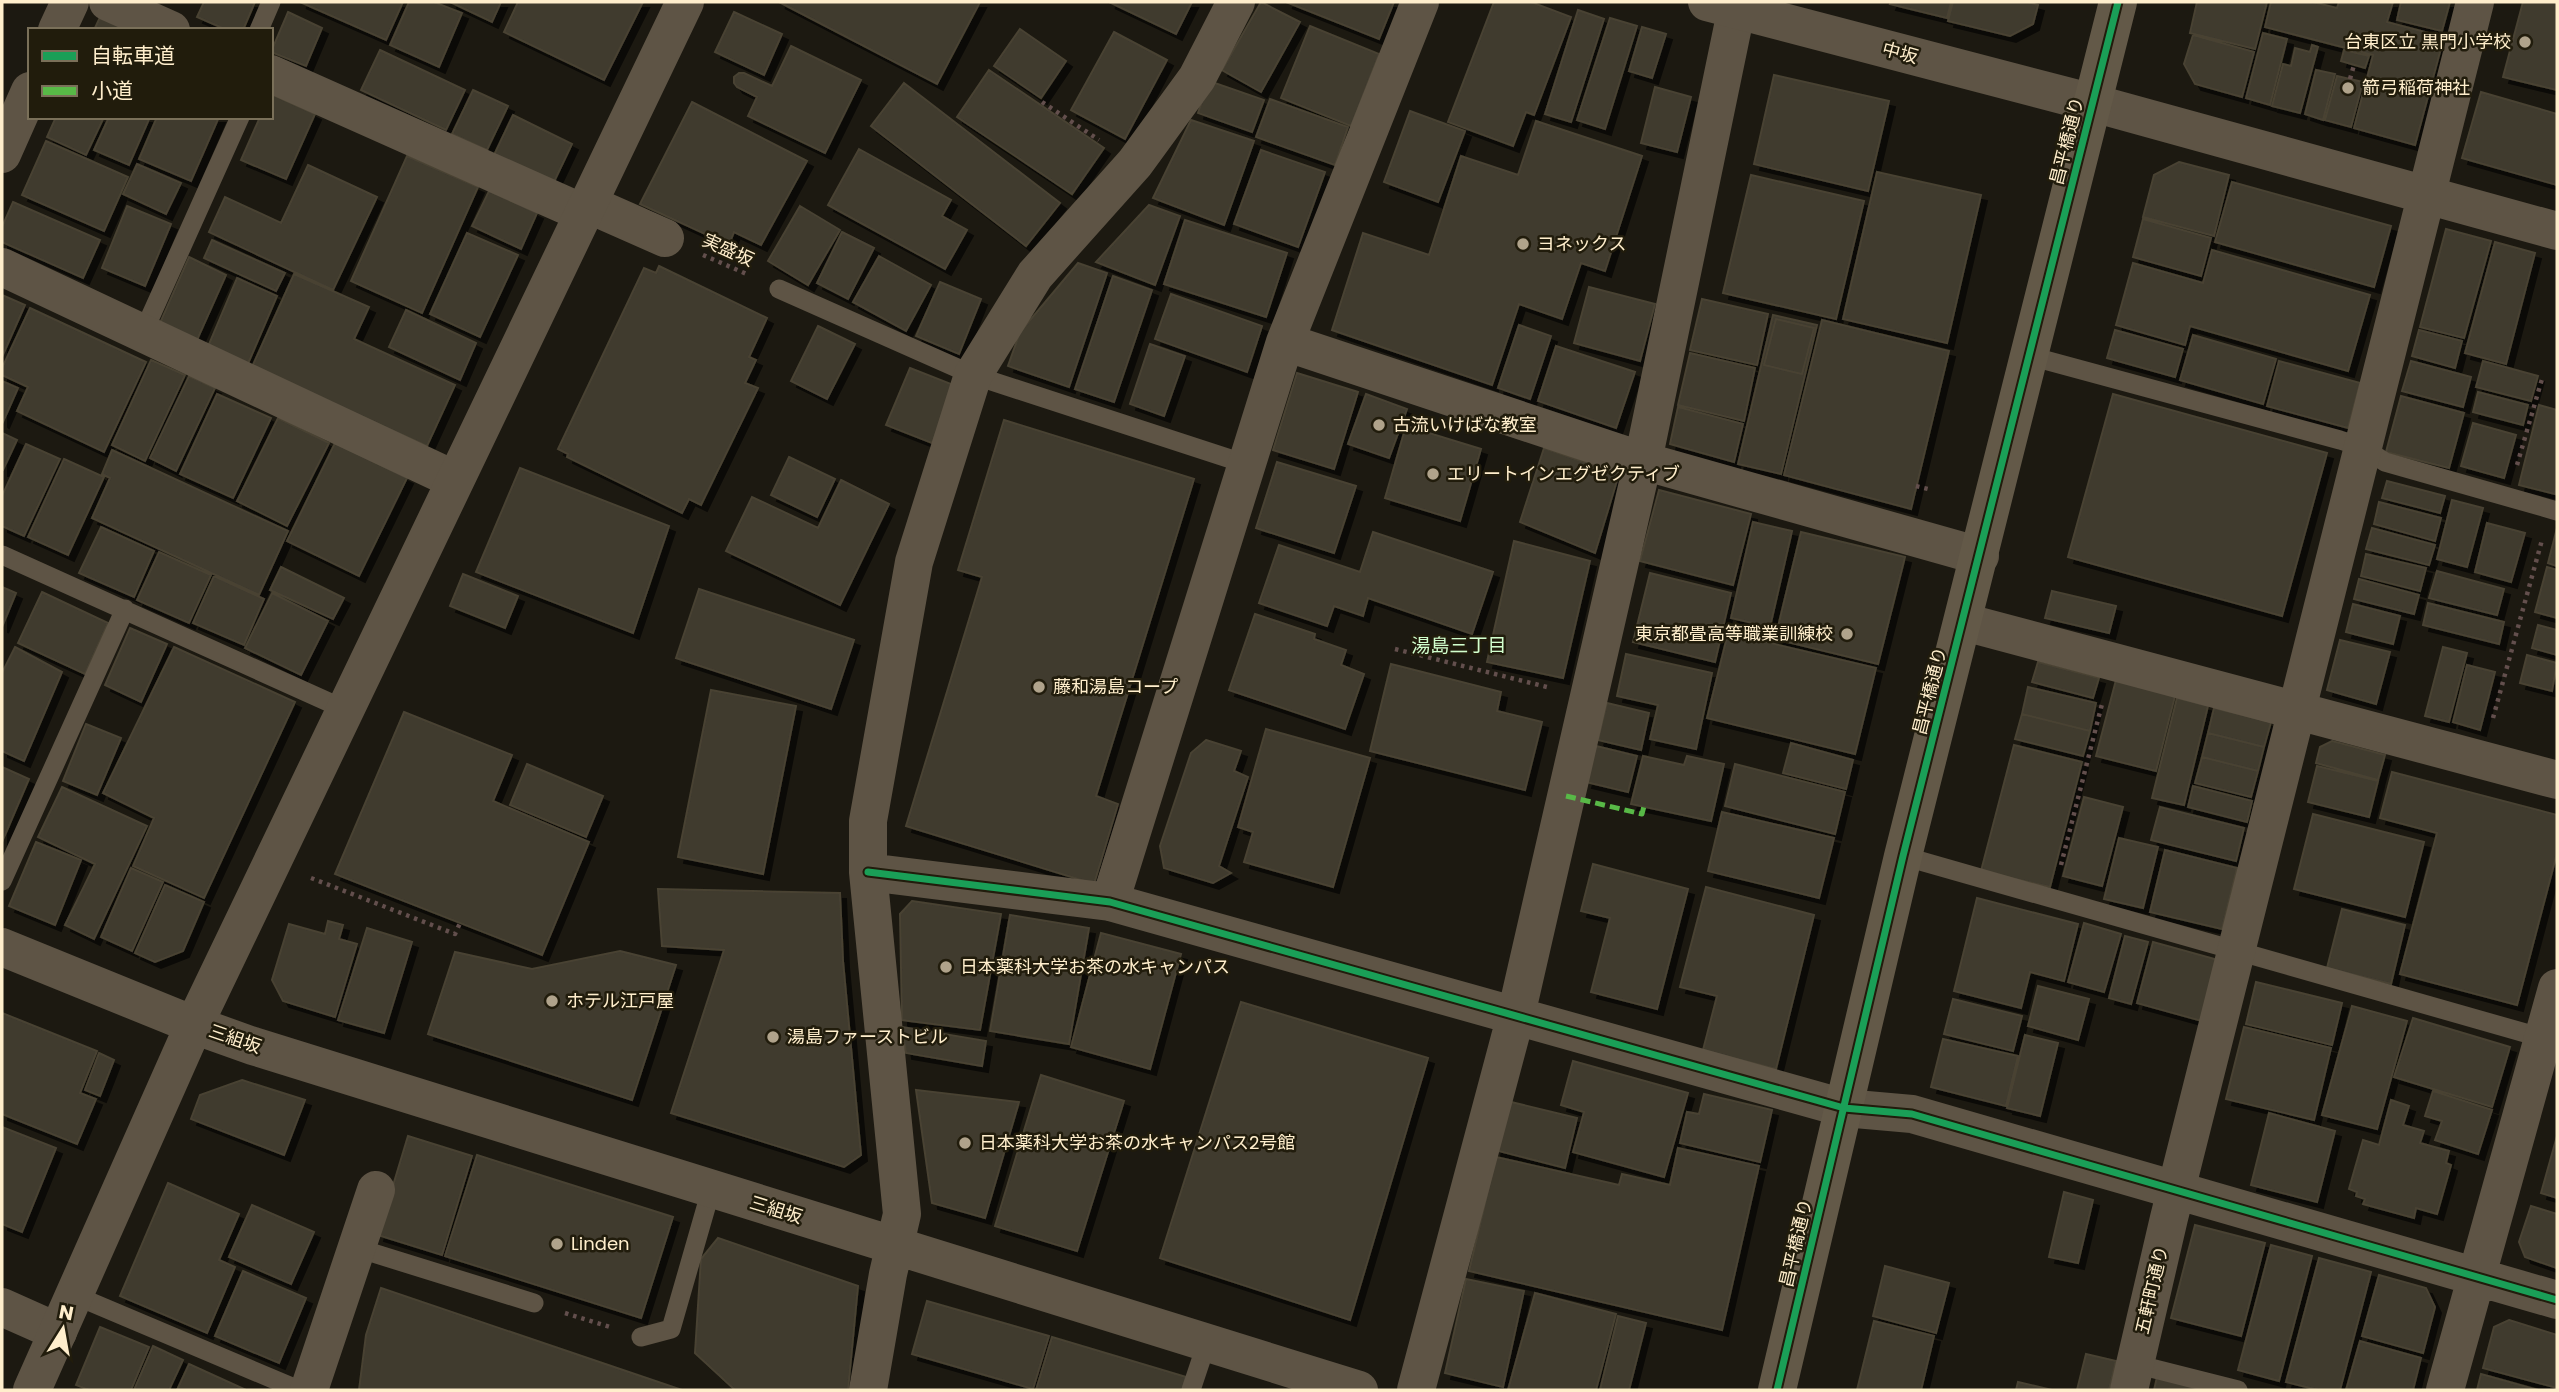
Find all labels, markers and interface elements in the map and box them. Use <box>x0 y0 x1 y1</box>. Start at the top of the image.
legend <box>28 28 273 119</box>
place label: 台東区立 黒門小学校 <box>2344 29 2511 54</box>
marker: 台東区立 黒門小学校 <box>2517 34 2533 50</box>
street label: 中坂 <box>1880 36 1921 69</box>
text: 自転車道 <box>91 41 175 70</box>
place label: 箭弓稲荷神社 <box>2362 75 2470 100</box>
text: 小道 <box>91 76 133 105</box>
marker: 箭弓稲荷神社 <box>2340 80 2356 96</box>
street label: 昌平橋通り <box>2043 94 2090 188</box>
street label: 実盛坂 <box>698 227 758 272</box>
place label: ヨネックス <box>1537 231 1626 256</box>
marker: ヨネックス <box>1515 236 1531 252</box>
place label: 古流いけばな教室 <box>1393 412 1537 437</box>
marker: 古流いけばな教室 <box>1371 417 1387 433</box>
place label: エリートインエグゼクティブ <box>1447 461 1680 486</box>
marker: エリートインエグゼクティブ <box>1425 466 1441 482</box>
place label: 東京都畳高等職業訓練校 <box>1635 621 1833 646</box>
marker: 東京都畳高等職業訓練校 <box>1839 626 1855 642</box>
district label: 湯島三丁目 <box>1411 632 1507 659</box>
street label: 昌平橋通り <box>1906 644 1953 738</box>
place label: 藤和湯島コープ <box>1053 674 1178 699</box>
marker: 藤和湯島コープ <box>1031 679 1047 695</box>
place label: 日本薬科大学お茶の水キャンパス <box>960 954 1230 979</box>
marker: 日本薬科大学お茶の水キャンパス <box>938 959 954 975</box>
place label: ホテル江戸屋 <box>566 988 674 1013</box>
marker: ホテル江戸屋 <box>544 993 560 1009</box>
street label: 三組坂 <box>206 1018 265 1059</box>
place label: 湯島ファーストビル <box>787 1024 948 1049</box>
marker: 湯島ファーストビル <box>765 1029 781 1045</box>
place label: 日本薬科大学お茶の水キャンパス2号館 <box>979 1130 1295 1155</box>
marker: 日本薬科大学お茶の水キャンパス2号館 <box>957 1135 973 1151</box>
street label: 三組坂 <box>747 1190 806 1229</box>
street label: 昌平橋通り <box>1773 1196 1818 1290</box>
place label: Linden <box>571 1231 630 1256</box>
marker: Linden <box>549 1236 565 1252</box>
street label: 五軒町通り <box>2129 1243 2174 1337</box>
north arrow <box>28 1294 98 1364</box>
text: N <box>57 1298 76 1327</box>

